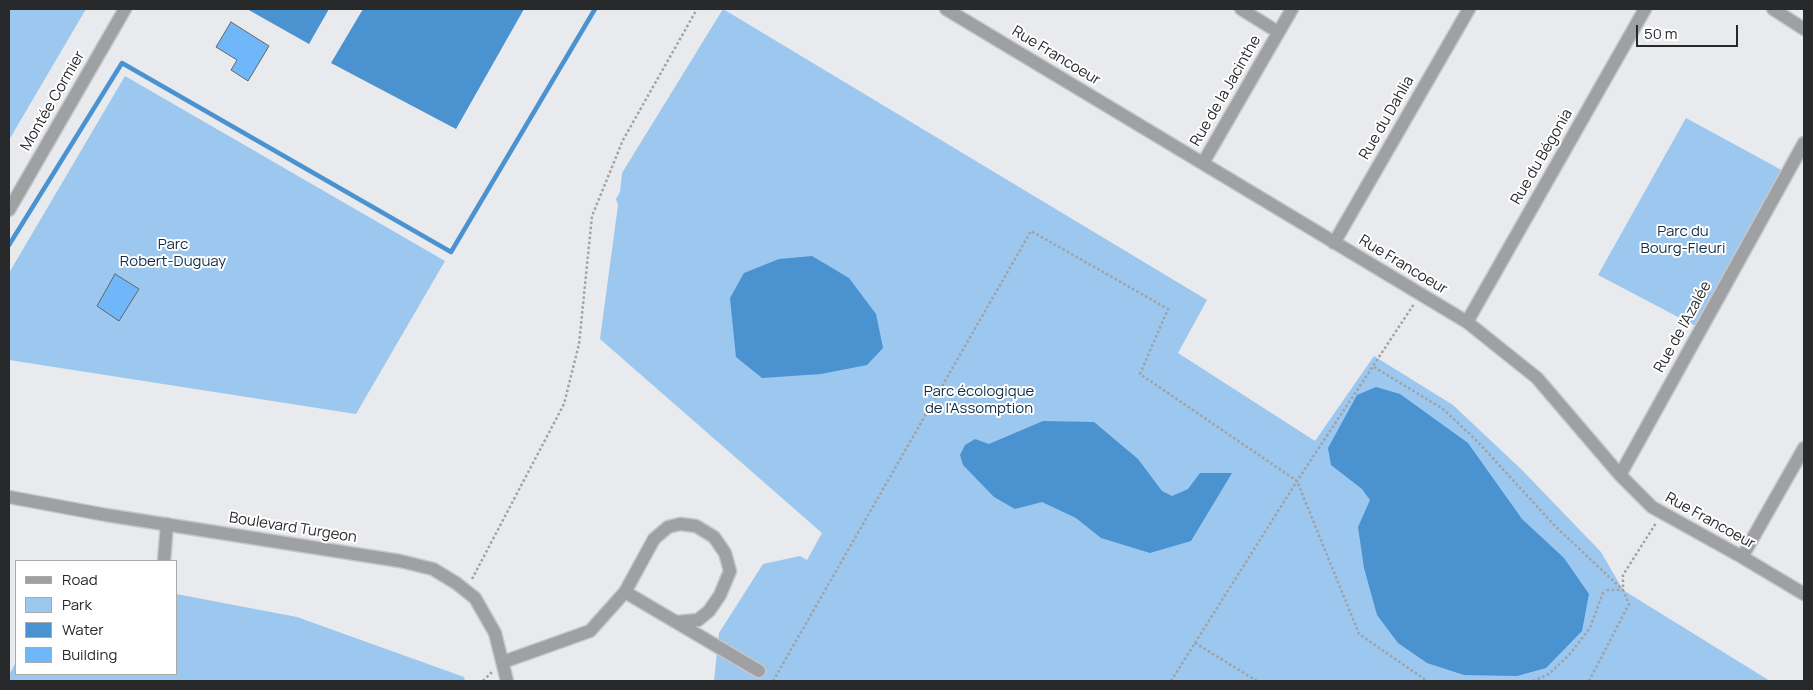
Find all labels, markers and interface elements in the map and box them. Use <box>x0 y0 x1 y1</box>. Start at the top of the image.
scale bar <box>1638 15 1740 47</box>
street label: Rue Francoeur <box>1008 23 1104 89</box>
text: 50 m <box>1644 23 1678 44</box>
street label: Rue de la Jacinthe <box>1187 32 1265 150</box>
street label: Montée Cormier <box>17 48 89 154</box>
street label: Rue du Dahlia <box>1356 73 1418 163</box>
street label: Rue du Bégonia <box>1507 106 1577 208</box>
park label: Parc du Bourg-Fleuri <box>1641 223 1725 258</box>
street label: Rue Francoeur <box>1355 232 1451 298</box>
park label: Parc Robert-Duguay <box>120 236 226 271</box>
street label: Rue de l'Azalée <box>1650 278 1716 376</box>
park label: Parc écologique de l'Assomption <box>924 383 1034 418</box>
street label: Rue Francoeur <box>1662 489 1758 553</box>
street label: Boulevard Turgeon <box>228 509 358 547</box>
legend <box>15 560 178 675</box>
text: Road <box>62 569 98 590</box>
text: Park <box>62 594 92 615</box>
text: Water <box>62 619 104 640</box>
text: Building <box>62 644 117 665</box>

